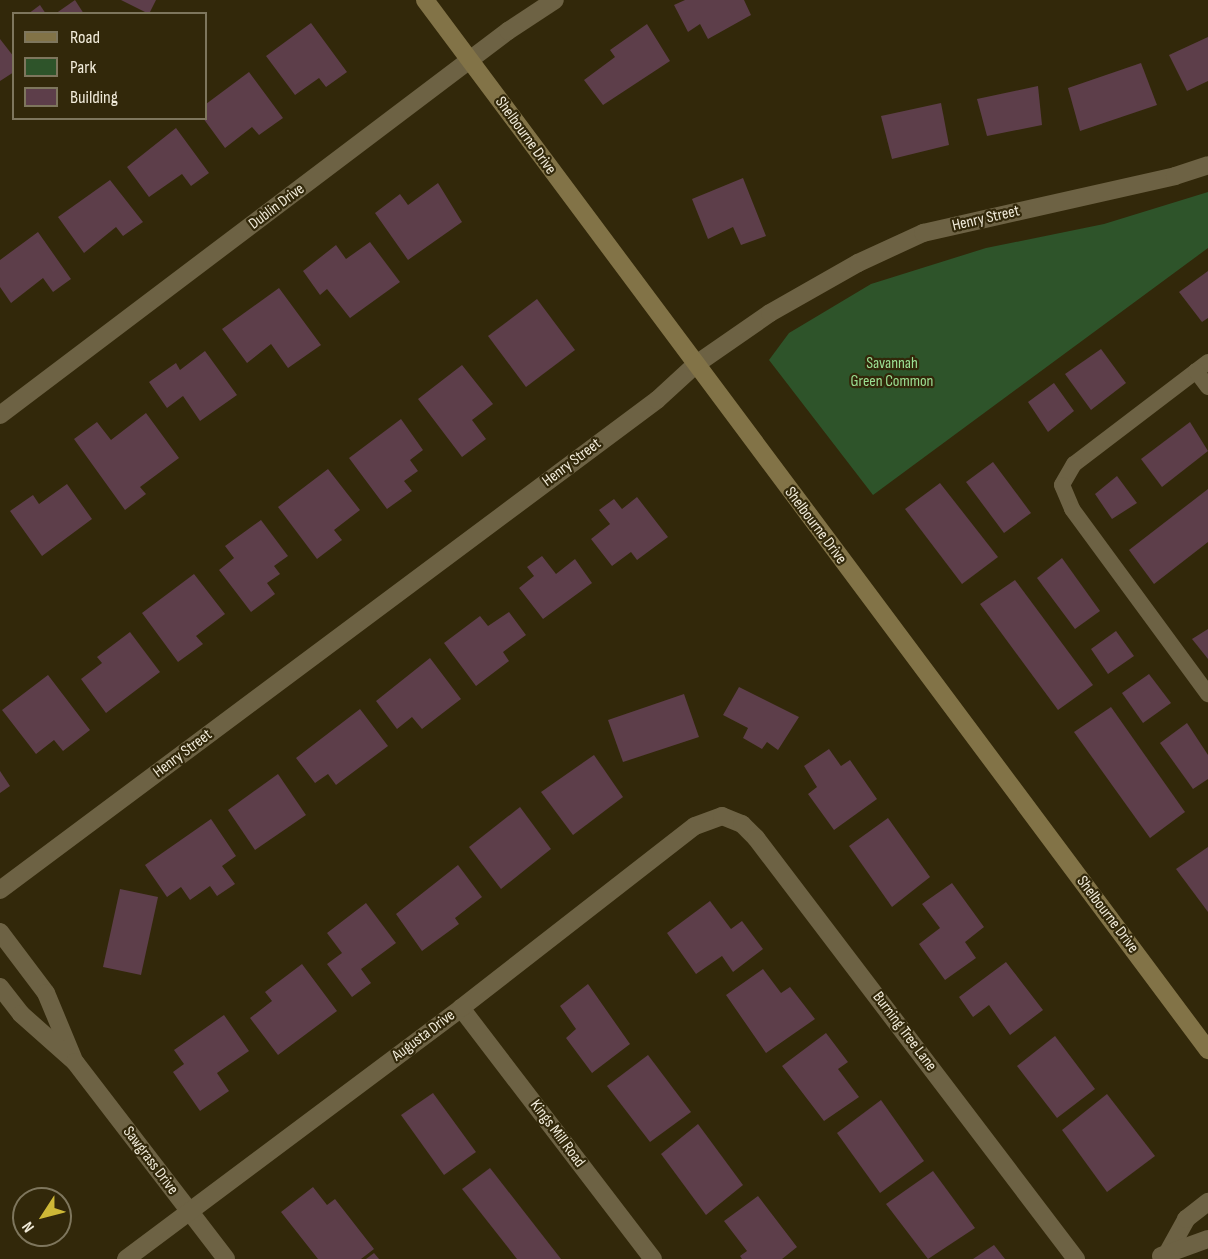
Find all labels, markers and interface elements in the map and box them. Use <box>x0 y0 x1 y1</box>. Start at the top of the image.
legend <box>12 12 207 120</box>
text: Road <box>70 27 100 48</box>
text: Park <box>70 57 96 78</box>
text: Building <box>70 87 118 108</box>
street label: Shelbourne Drive <box>490 93 560 179</box>
street label: Dublin Drive <box>245 180 309 234</box>
street label: Henry Street <box>950 202 1022 236</box>
park label: Savannah Green Common <box>851 354 933 392</box>
street label: Henry Street <box>539 435 605 491</box>
street label: Shelbourne Drive <box>780 484 850 568</box>
street label: Henry Street <box>150 726 216 782</box>
street label: Shelbourne Drive <box>1072 873 1142 957</box>
street label: Burning Tree Lane <box>868 989 940 1075</box>
street label: Augusta Drive <box>389 1006 459 1066</box>
street label: Kings Mill Road <box>525 1097 589 1171</box>
street label: Sawgrass Drive <box>118 1123 182 1199</box>
north arrow <box>12 1187 72 1247</box>
text: N <box>18 1218 39 1236</box>

